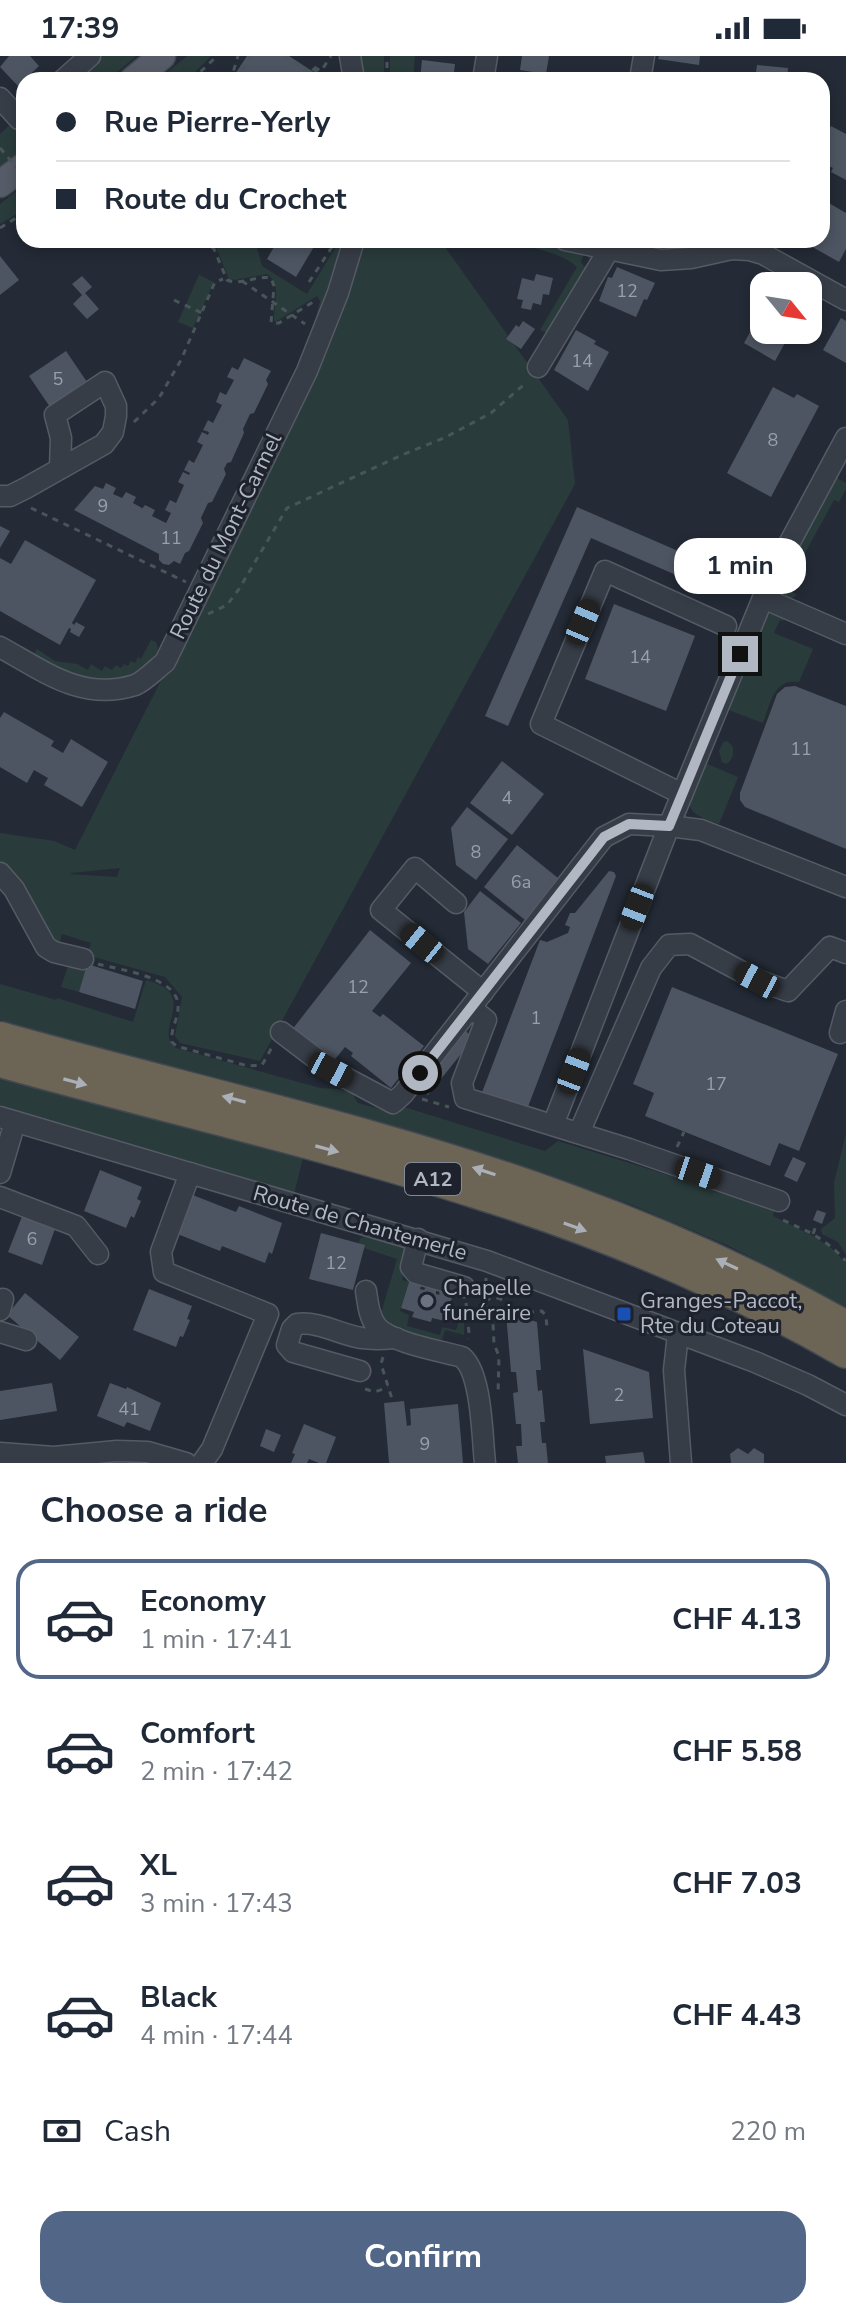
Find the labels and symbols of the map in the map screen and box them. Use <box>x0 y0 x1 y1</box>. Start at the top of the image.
north arrow <box>750 272 822 344</box>
house number: 12 <box>616 279 638 303</box>
house number: 14 <box>571 349 593 373</box>
house number: 5 <box>53 367 63 391</box>
street label: Route du Mont-Carmel <box>163 427 289 644</box>
house number: 8 <box>768 428 778 452</box>
house number: 9 <box>98 494 108 518</box>
house number: 11 <box>160 526 182 550</box>
callout: 1 min <box>674 538 806 594</box>
car <box>563 595 603 649</box>
route end <box>722 636 758 672</box>
house number: 14 <box>629 645 651 669</box>
house number: 11 <box>790 737 812 761</box>
house number: 4 <box>502 786 513 810</box>
house number: 8 <box>471 840 481 864</box>
house number: 6a <box>511 870 531 894</box>
car <box>617 880 657 934</box>
car <box>396 919 448 967</box>
car <box>730 958 784 1002</box>
house number: 12 <box>347 975 369 999</box>
house number: 1 <box>531 1006 541 1030</box>
car <box>554 1044 594 1098</box>
car <box>304 1048 358 1092</box>
route start <box>402 1055 438 1091</box>
house number: 17 <box>705 1072 727 1096</box>
one-way arrow <box>64 1076 88 1089</box>
one-way arrow <box>222 1093 247 1105</box>
one-way arrow <box>314 1143 339 1155</box>
car <box>671 1154 725 1192</box>
road number: A12 <box>405 1163 461 1195</box>
one-way arrow <box>472 1164 496 1177</box>
street label: Route de Chantemerle <box>249 1178 471 1268</box>
one-way arrow <box>563 1221 587 1233</box>
house number: 6 <box>27 1227 37 1251</box>
house number: 12 <box>325 1251 347 1275</box>
one-way arrow <box>715 1258 739 1271</box>
place label: Chapelle funéraire <box>443 1273 531 1328</box>
place label: Granges-Paccot, Rte du Coteau <box>640 1286 803 1341</box>
marker: Chapelle funéraire <box>418 1292 436 1310</box>
marker: Granges-Paccot, Rte du Coteau <box>615 1305 633 1323</box>
house number: 2 <box>614 1383 624 1407</box>
house number: 41 <box>118 1397 140 1421</box>
house number: 9 <box>420 1432 430 1456</box>

